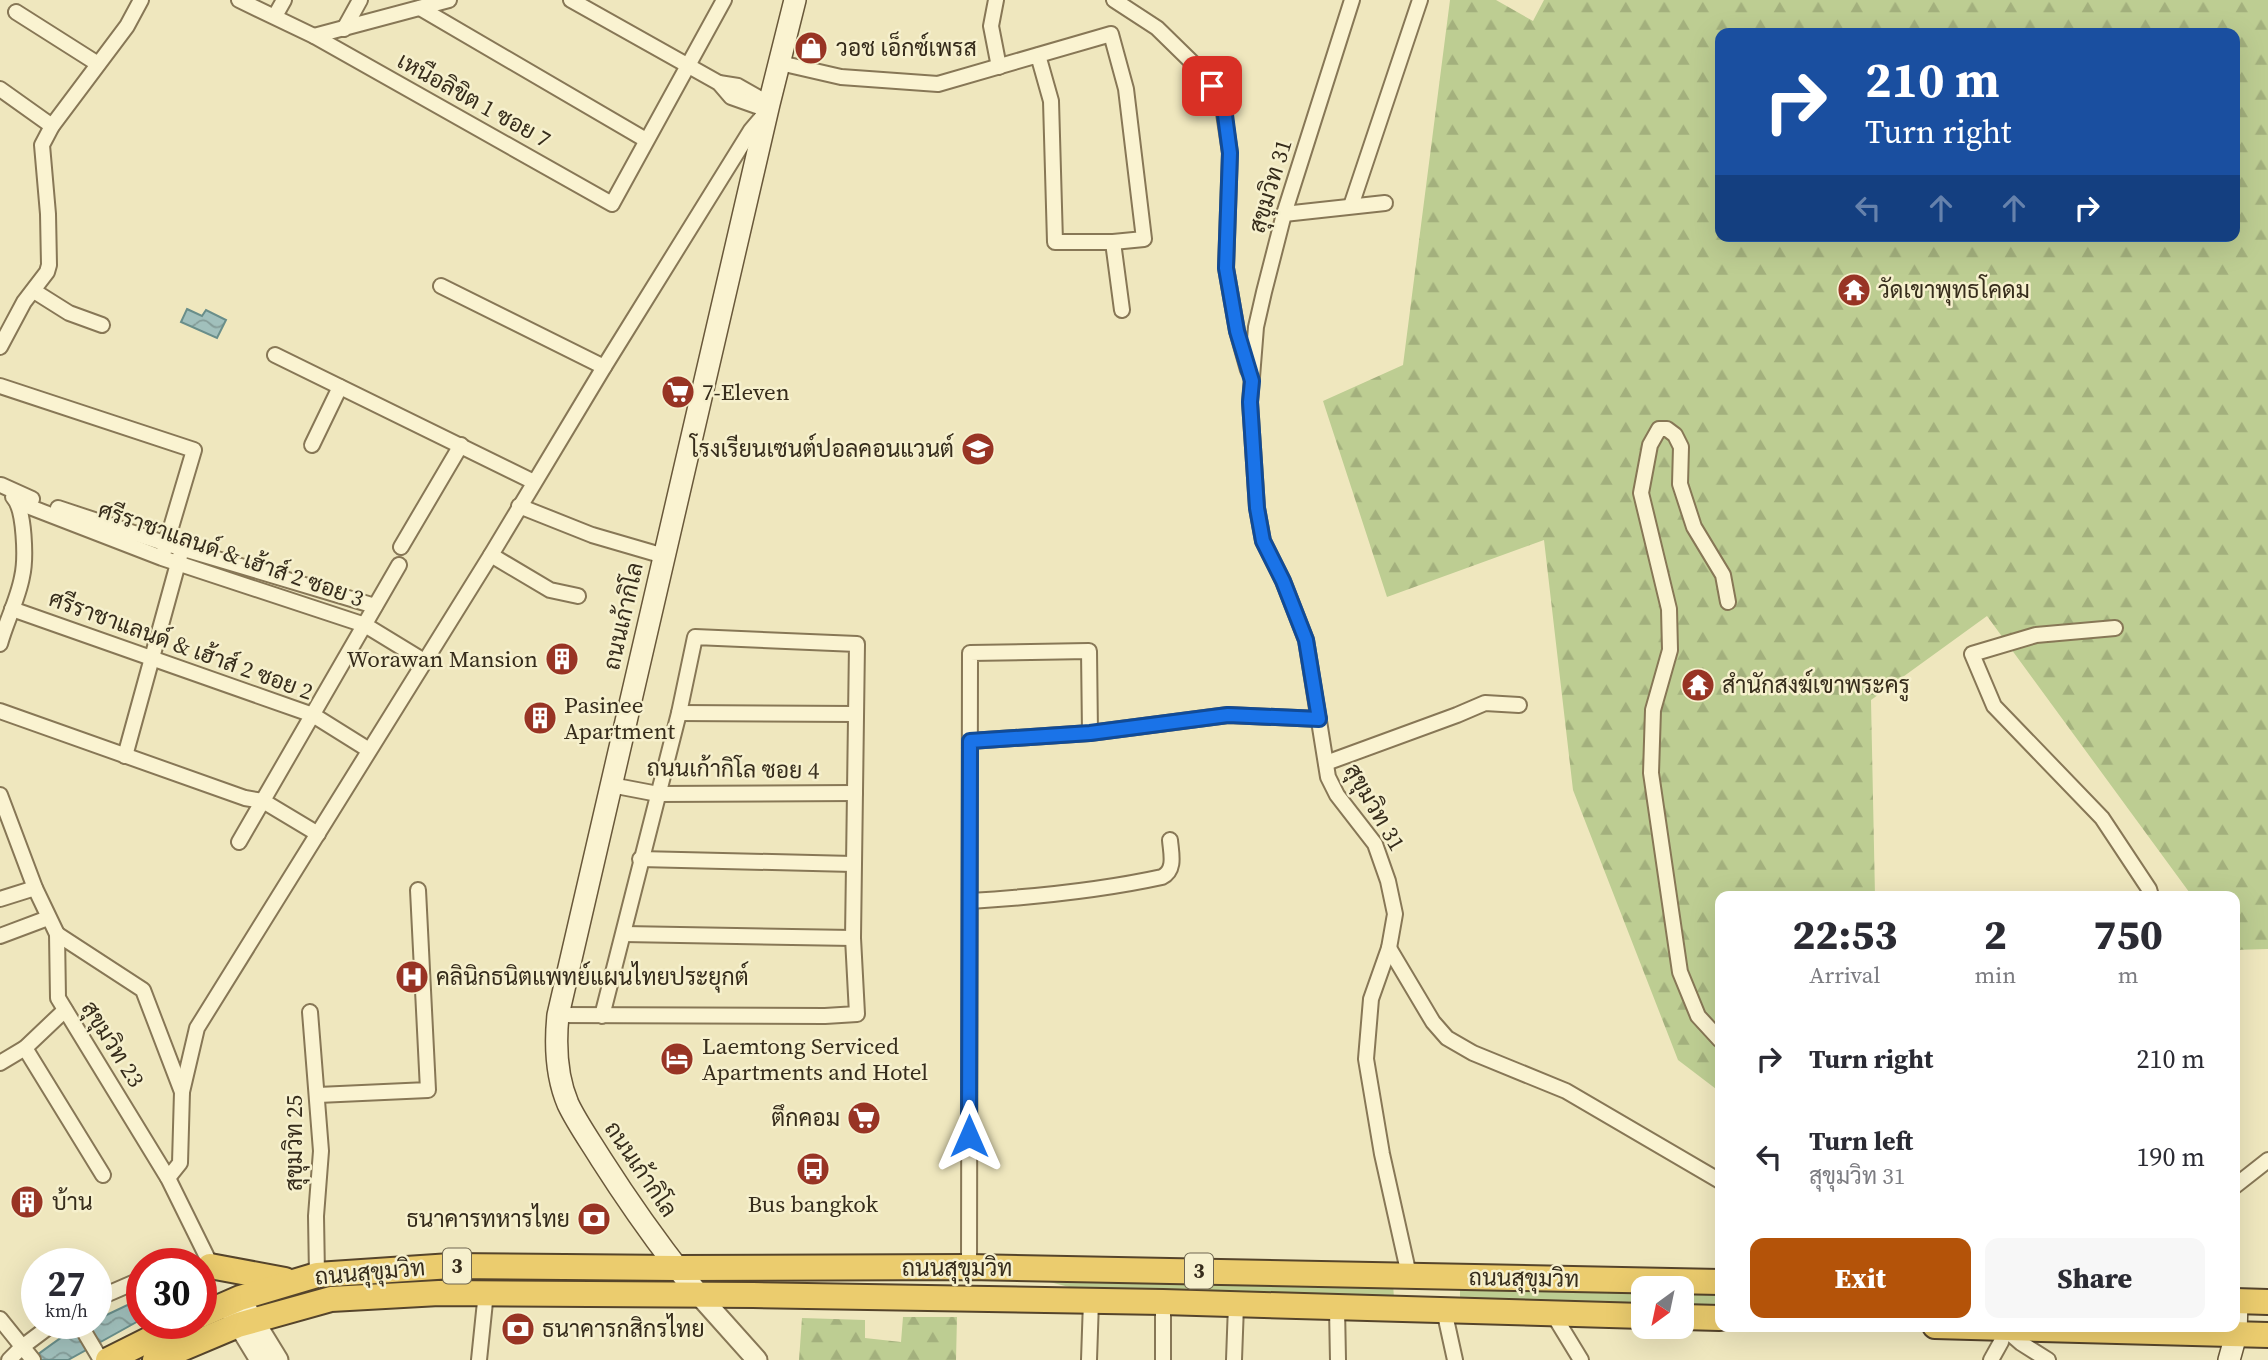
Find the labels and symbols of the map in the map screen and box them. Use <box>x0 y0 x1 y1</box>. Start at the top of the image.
shop icon: วอช เอ็กซ์เพรส <box>792 29 830 67</box>
place label: วอช เอ็กซ์เพรส <box>836 31 977 64</box>
street label: เหนือลิขิต 1 ซอย 7 <box>392 45 556 155</box>
pin <box>1182 56 1242 116</box>
street label: สุขุมวิท 31 <box>1241 135 1299 237</box>
temple icon: วัดเขาพุทธโคดม <box>1835 271 1873 309</box>
place label: วัดเขาพุทธโคดม <box>1878 274 2030 306</box>
supermarket icon: 7-Eleven <box>659 373 697 411</box>
place label: 7-Eleven <box>702 376 790 408</box>
school or university icon: โรงเรียนเซนต์ปอลคอนแวนต์ <box>959 430 997 468</box>
place label: โรงเรียนเซนต์ปอลคอนแวนต์ <box>688 433 954 465</box>
street label: ศรีราชาแลนด์ & เฮ้าส์ 2 ซอย 3 <box>94 493 368 615</box>
street label: ถนนเก้ากิโล <box>595 559 651 673</box>
street label: ศรีราชาแลนด์ & เฮ้าส์ 2 ซอย 2 <box>44 582 318 708</box>
building icon: Worawan Mansion <box>543 640 581 678</box>
place label: Worawan Mansion <box>347 643 538 675</box>
temple icon: สำนักสงฆ์เขาพระครู <box>1679 666 1717 704</box>
place label: สำนักสงฆ์เขาพระครู <box>1722 669 1910 702</box>
place label: Pasinee Apartment <box>564 689 676 747</box>
building icon: Pasinee Apartment <box>521 699 559 737</box>
street label: ถนนเก้ากิโล ซอย 4 <box>646 751 820 787</box>
street label: สุขุมวิท 31 <box>1337 757 1413 857</box>
hospital icon: คลินิกธนิตแพทย์แผนไทยประยุกต์ <box>393 958 431 996</box>
place label: คลินิกธนิตแพทย์แผนไทยประยุกต์ <box>436 961 749 993</box>
street label: สุขุมวิท 23 <box>74 995 152 1093</box>
place label: Laemtong Serviced Apartments and Hotel <box>702 1030 928 1088</box>
hotel icon: Laemtong Serviced Apartments and Hotel <box>658 1040 696 1078</box>
street label: สุขุมวิท 25 <box>278 1095 310 1191</box>
supermarket icon: ตึกคอม <box>845 1099 883 1137</box>
position arrow <box>932 1099 1006 1173</box>
place label: ตึกคอม <box>771 1102 840 1134</box>
street label: ถนนเก้ากิโล <box>597 1115 685 1223</box>
bus stop icon: Bus bangkok <box>794 1150 832 1188</box>
building icon: บ้าน <box>8 1183 46 1221</box>
place label: บ้าน <box>52 1186 93 1218</box>
place label: Bus bangkok <box>748 1188 879 1220</box>
bank icon: ธนาคารทหารไทย <box>575 1200 613 1238</box>
place label: ธนาคารทหารไทย <box>406 1203 570 1235</box>
speed limit sign: 30 <box>126 1248 217 1339</box>
road number: 3 <box>443 1248 471 1284</box>
street label: ถนนสุขุมวิท <box>313 1251 427 1293</box>
street label: ถนนสุขุมวิท <box>902 1252 1012 1284</box>
road number: 3 <box>1185 1254 1213 1288</box>
street label: ถนนสุขุมวิท <box>1468 1261 1580 1295</box>
north arrow <box>1631 1276 1694 1339</box>
bank icon: ธนาคารกสิกรไทย <box>499 1310 537 1348</box>
place label: ธนาคารกสิกรไทย <box>542 1313 705 1345</box>

